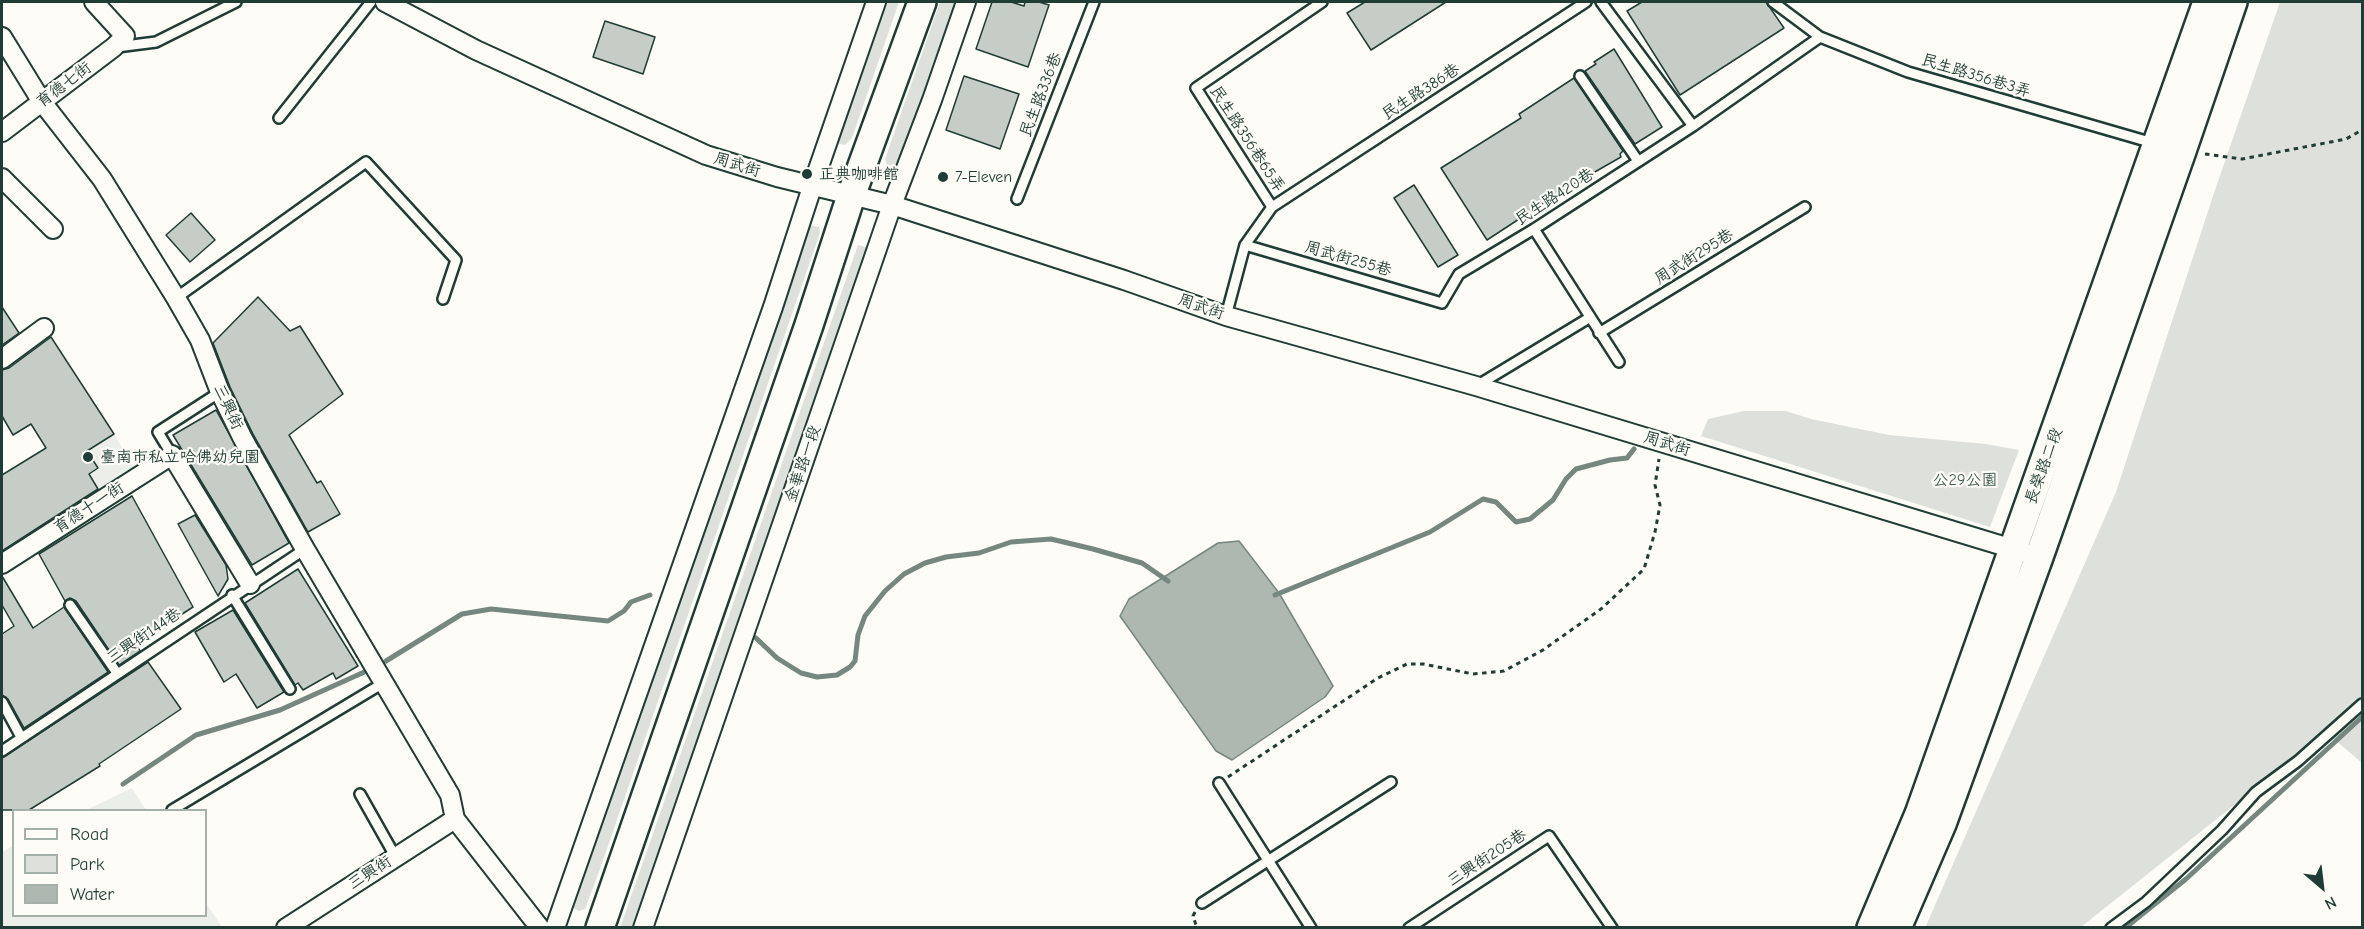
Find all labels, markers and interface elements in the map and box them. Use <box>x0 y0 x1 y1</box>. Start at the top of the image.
street label: 民生路336巷 <box>1016 50 1066 140</box>
street label: 民生路356巷3弄 <box>1919 50 2033 102</box>
street label: 育德七街 <box>33 58 95 112</box>
street label: 民生路386巷 <box>1378 60 1464 124</box>
street label: 民生路356巷65弄 <box>1206 82 1288 196</box>
street label: 周武街 <box>711 149 763 181</box>
place label: 正典咖啡館 <box>819 164 899 184</box>
street label: 民生路420巷 <box>1512 164 1598 230</box>
marker: 正典咖啡館 <box>800 167 814 181</box>
place label: 7-Eleven <box>955 167 1012 187</box>
marker: 7-Eleven <box>936 170 950 184</box>
street label: 周武街295巷 <box>1651 225 1737 289</box>
street label: 周武街255巷 <box>1302 237 1394 281</box>
street label: 周武街 <box>1175 290 1227 324</box>
street label: 三興街 <box>209 381 247 433</box>
street label: 金華路一段 <box>781 423 825 505</box>
street label: 長榮路二段 <box>2021 425 2067 507</box>
street label: 周武街 <box>1641 428 1693 460</box>
place label: 臺南市私立哈佛幼兒園 <box>100 447 260 467</box>
marker: 臺南市私立哈佛幼兒園 <box>81 450 95 464</box>
park label: 公29公園 <box>1933 470 1997 490</box>
street label: 育德十一街 <box>50 478 128 538</box>
street label: 三興街144巷 <box>103 604 185 668</box>
legend <box>12 809 207 917</box>
text: Road <box>70 824 109 845</box>
street label: 三興街205巷 <box>1444 825 1530 891</box>
street label: 三興街 <box>345 852 395 894</box>
text: Park <box>70 854 104 875</box>
north arrow <box>2292 857 2352 917</box>
text: Water <box>70 884 114 905</box>
text: N <box>2322 892 2339 913</box>

